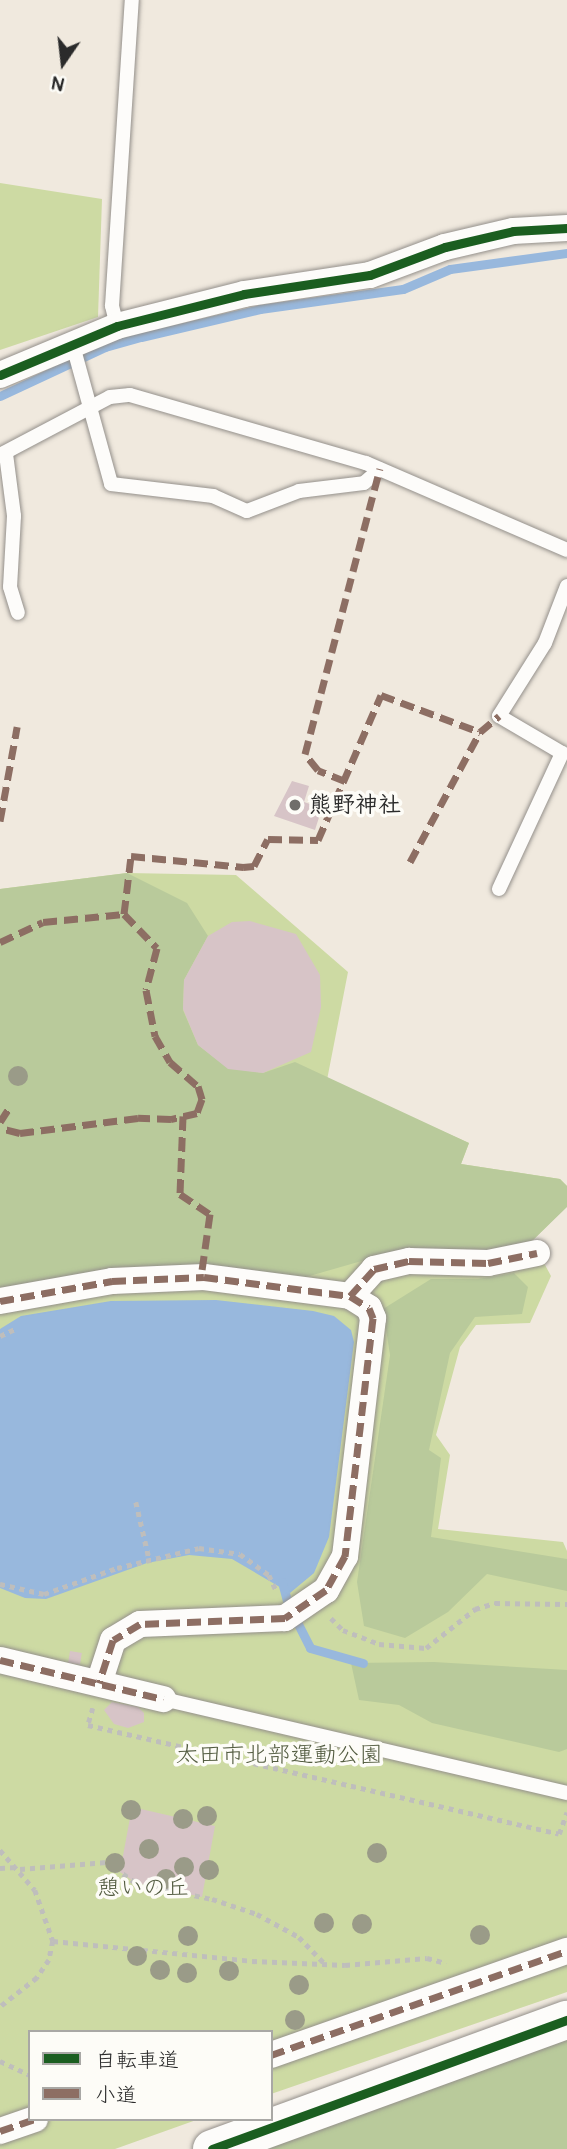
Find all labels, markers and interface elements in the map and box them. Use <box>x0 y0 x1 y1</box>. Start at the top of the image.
north arrow <box>28 28 98 98</box>
text: N <box>49 70 67 97</box>
place label: 熊野神社 <box>309 791 401 819</box>
marker: 熊野神社 <box>287 797 303 813</box>
park label: 太田市北部運動公園 <box>176 1741 382 1769</box>
park label: 憩いの丘 <box>97 1874 189 1902</box>
legend <box>28 2030 273 2121</box>
text: 自転車道 <box>95 2047 179 2074</box>
text: 小道 <box>95 2082 137 2109</box>

